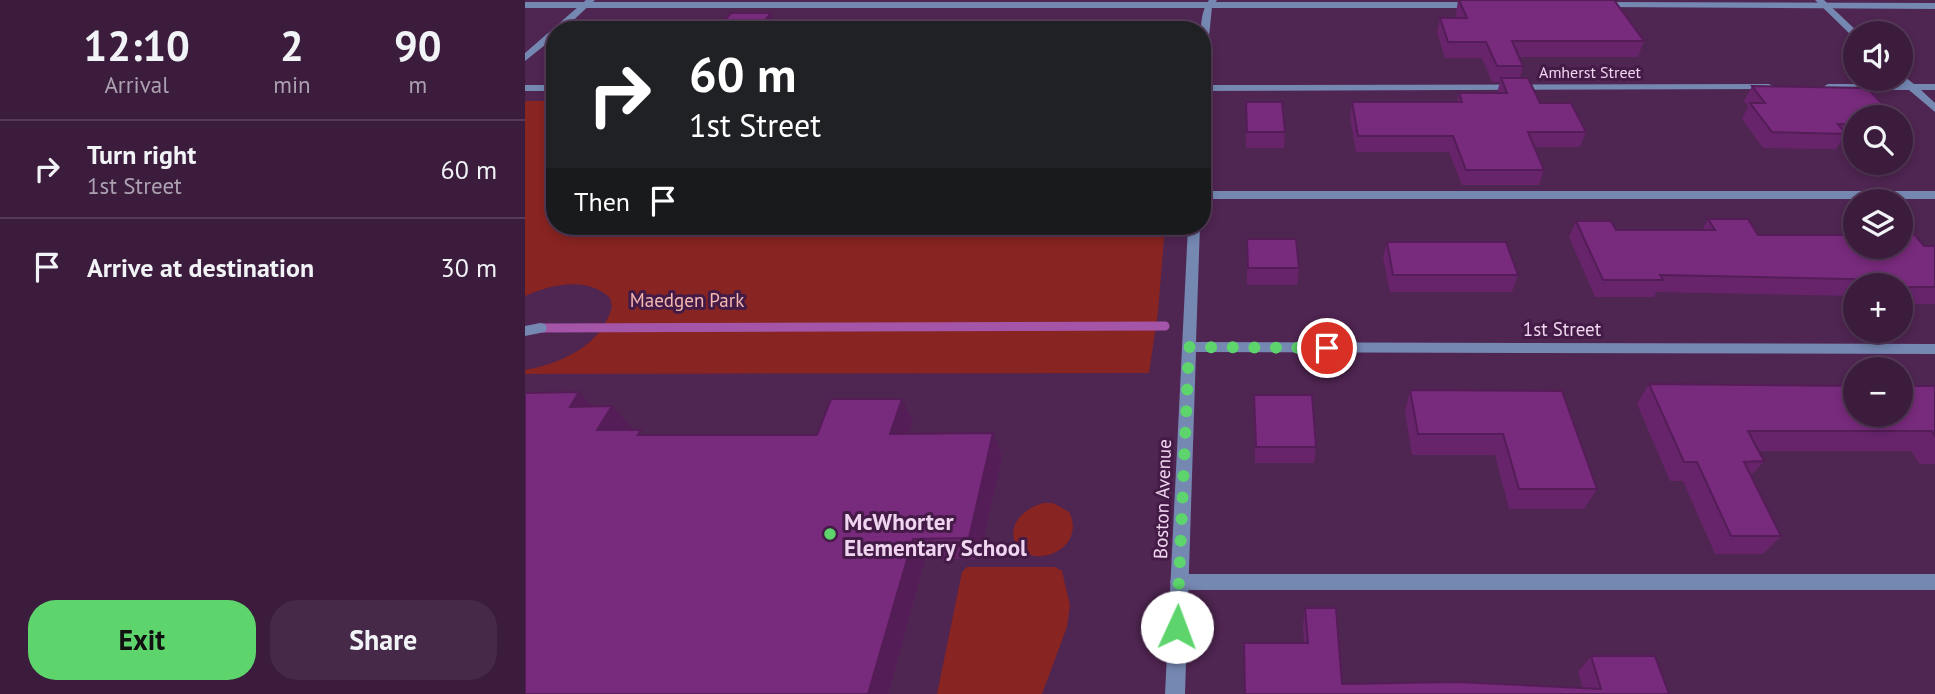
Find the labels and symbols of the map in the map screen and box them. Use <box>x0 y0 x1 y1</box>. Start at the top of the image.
street label: Amherst Street <box>1539 62 1642 82</box>
park label: Maedgen Park <box>630 288 744 312</box>
street label: 1st Street <box>1523 317 1602 341</box>
pin <box>1297 318 1357 378</box>
street label: Boston Avenue <box>1148 439 1176 559</box>
place label: McWhorter Elementary School <box>844 507 1027 562</box>
marker: McWhorter Elementary School <box>822 526 838 542</box>
position arrow <box>1140 590 1214 664</box>

